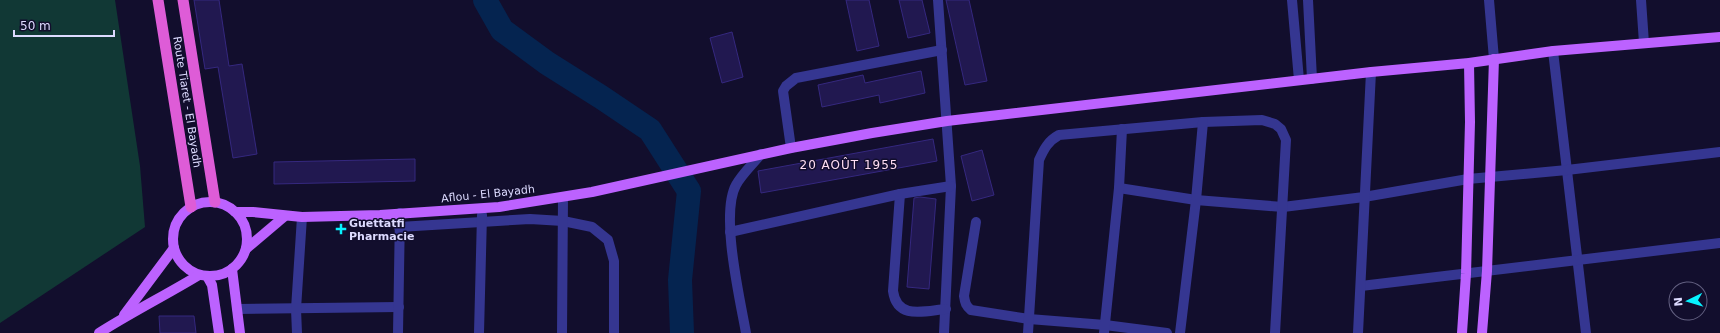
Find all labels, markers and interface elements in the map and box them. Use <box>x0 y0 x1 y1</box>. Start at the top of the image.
scale bar <box>14 12 114 38</box>
text: 50 m <box>20 19 51 33</box>
street label: Route Tiaret - El Bayadh <box>170 35 204 169</box>
district label: 20 AOÛT 1955 <box>800 157 899 172</box>
street label: Aflou - El Bayadh <box>441 183 535 205</box>
place label: Guettatfi Pharmacie <box>349 217 414 243</box>
marker: Guettatfi Pharmacie <box>336 224 346 234</box>
north arrow <box>1668 281 1708 321</box>
text: N <box>1672 297 1685 307</box>

